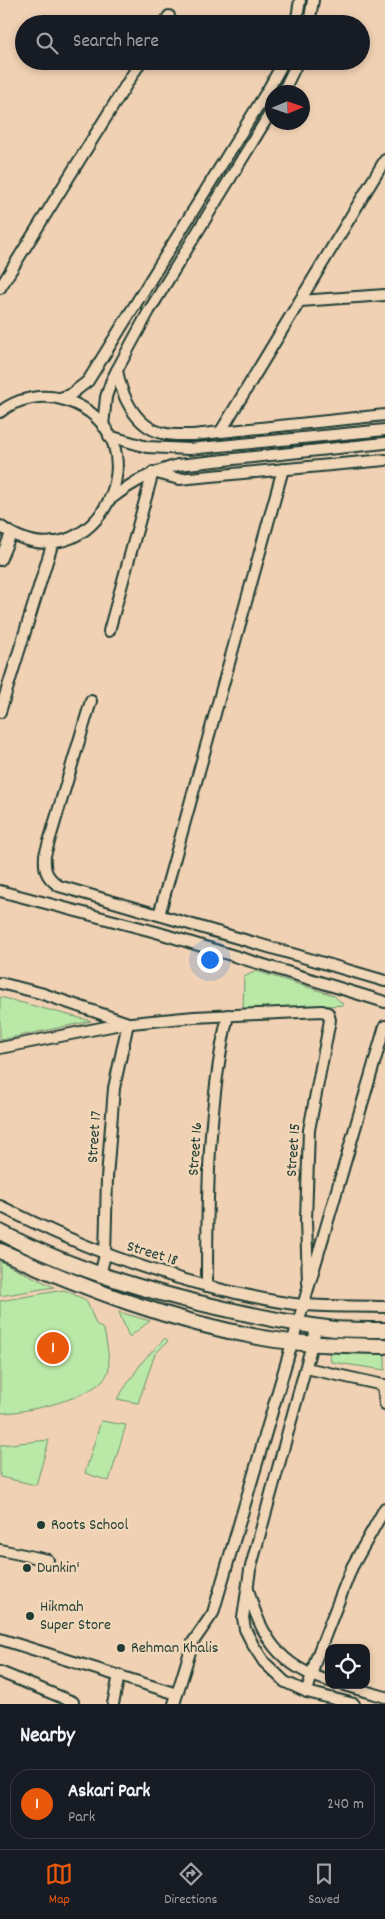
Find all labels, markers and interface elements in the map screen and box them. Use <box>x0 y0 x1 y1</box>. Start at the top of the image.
search box <box>15 15 370 70</box>
icon: search <box>33 29 61 57</box>
text: Search here <box>73 29 159 56</box>
north arrow <box>265 85 310 130</box>
your location <box>197 947 223 973</box>
street label: Street 17 <box>82 1110 108 1164</box>
street label: Street 16 <box>183 1121 209 1177</box>
street label: Street 15 <box>281 1123 307 1177</box>
street label: Street 18 <box>124 1235 180 1273</box>
pin: 1 <box>37 1329 69 1367</box>
place label: Roots School <box>51 1514 128 1537</box>
marker: Roots School <box>35 1519 47 1531</box>
place label: Dunkin' <box>37 1557 80 1580</box>
marker: Dunkin' <box>21 1562 33 1574</box>
place label: Hikmah Super Store <box>40 1596 111 1637</box>
marker: Hikmah Super Store <box>24 1610 36 1622</box>
place label: Rehman Khalis <box>131 1637 219 1660</box>
marker: Rehman Khalis <box>115 1642 127 1654</box>
map controls <box>325 1644 370 1689</box>
button: locate <box>325 1644 370 1689</box>
text: Nearby <box>20 1722 75 1752</box>
text: Askari Park <box>68 1779 150 1806</box>
text: 1 <box>35 1793 39 1816</box>
text: 240 m <box>327 1793 364 1816</box>
text: Park <box>68 1806 95 1829</box>
tab: Map <box>45 1860 73 1910</box>
tab: Directions <box>164 1860 217 1910</box>
tab: Saved <box>308 1860 340 1910</box>

